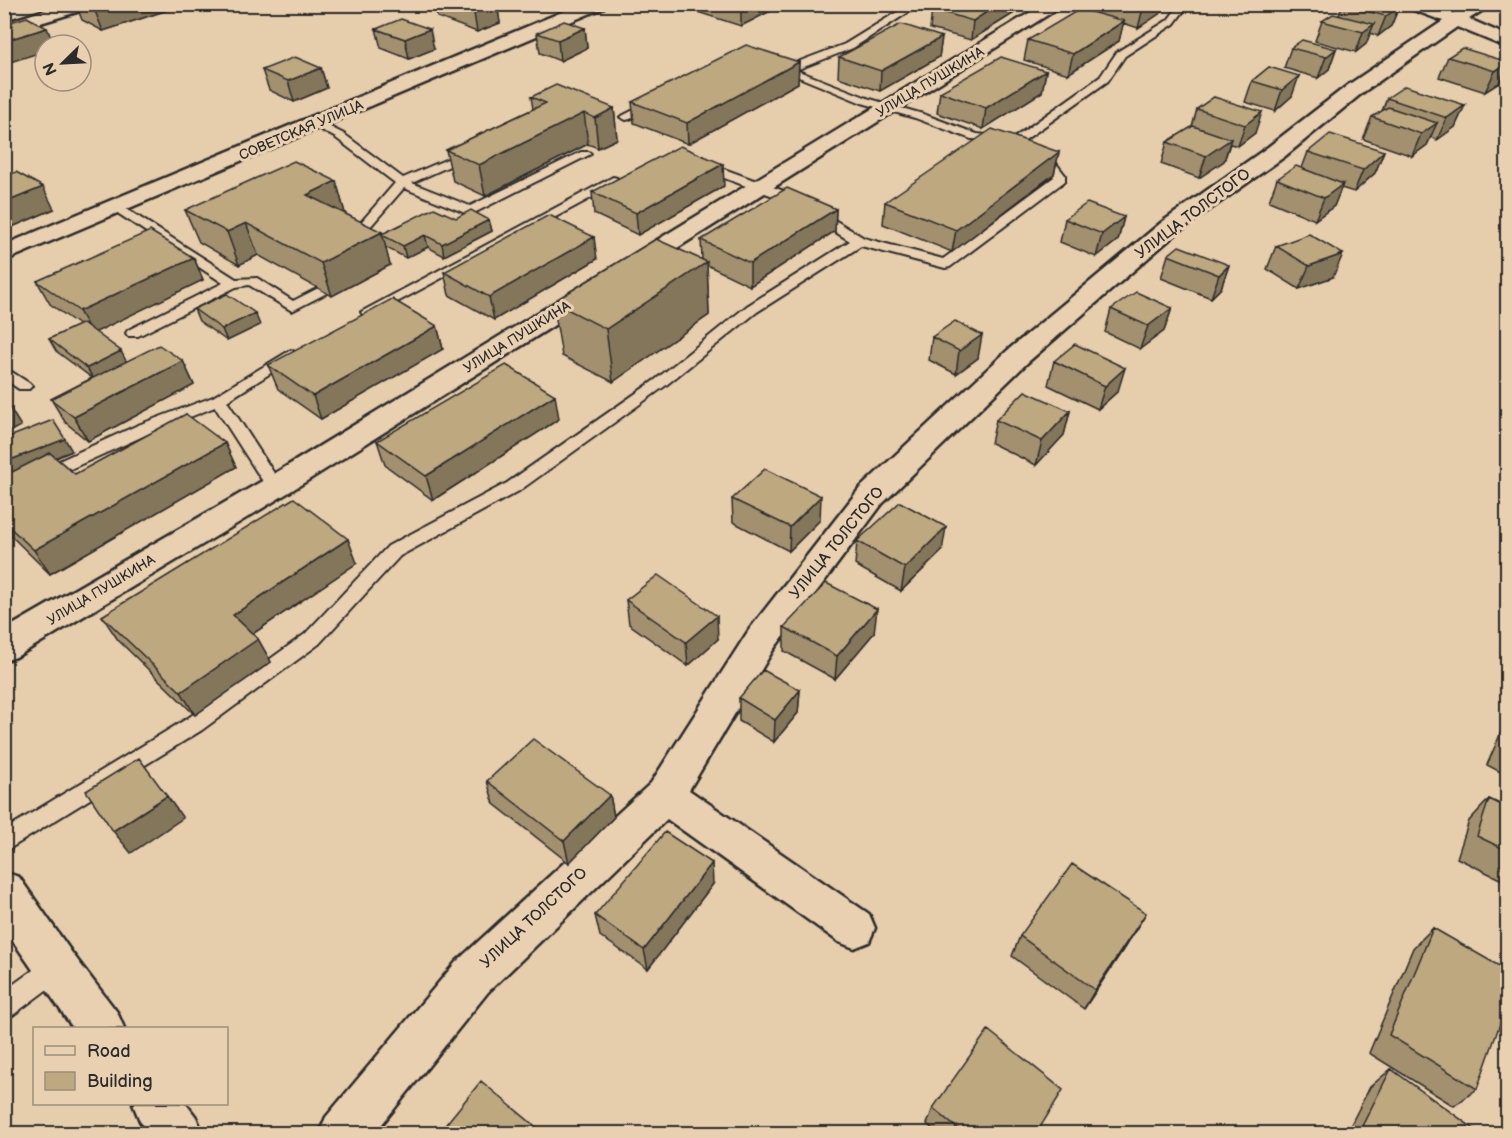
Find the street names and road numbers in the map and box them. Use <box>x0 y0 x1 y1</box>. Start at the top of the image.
street label: УЛИЦА ПУШКИНА <box>873 43 987 121</box>
street label: СОВЕТСКАЯ УЛИЦА <box>236 96 366 164</box>
street label: УЛИЦА ТОЛСТОГО <box>1132 164 1255 263</box>
street label: УЛИЦА ПУШКИНА <box>460 297 574 377</box>
street label: УЛИЦА ТОЛСТОГО <box>786 483 888 603</box>
street label: УЛИЦА ПУШКИНА <box>44 551 158 629</box>
street label: УЛИЦА ТОЛСТОГО <box>477 863 592 972</box>

